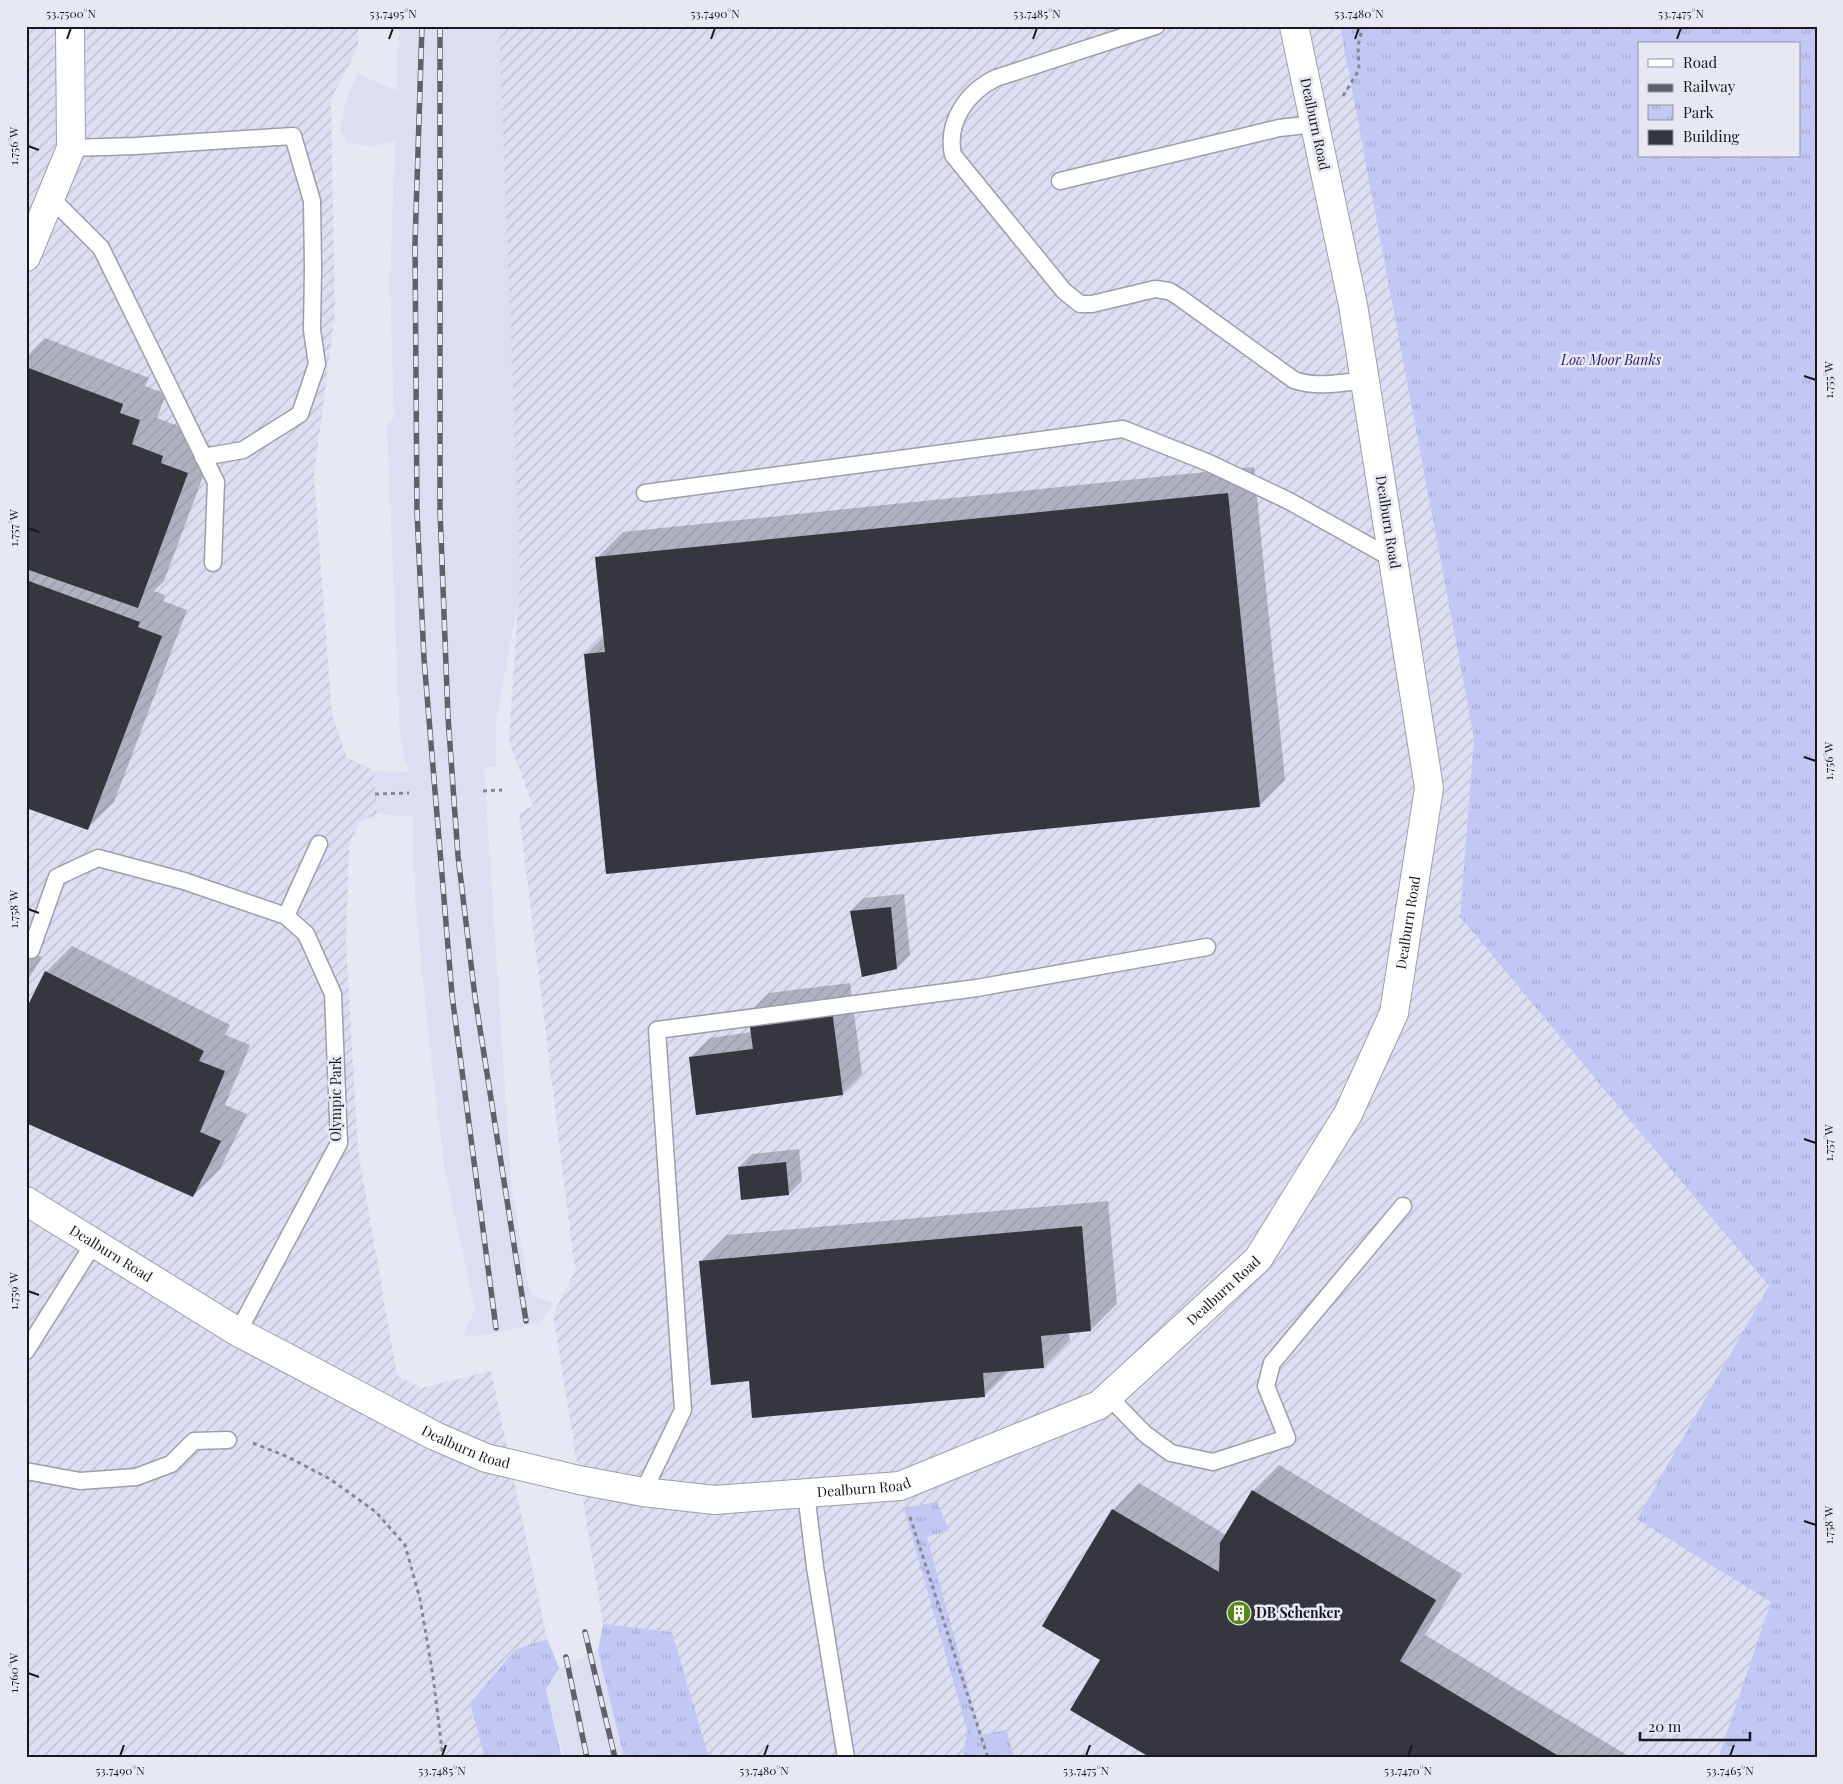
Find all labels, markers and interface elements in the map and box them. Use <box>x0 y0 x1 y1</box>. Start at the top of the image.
text: 53.7500°N <box>46 5 96 21</box>
text: 53.7495°N <box>369 5 417 21</box>
text: 53.7490°N <box>690 5 740 21</box>
text: 53.7485°N <box>1013 5 1061 21</box>
text: 53.7480°N <box>1334 5 1384 21</box>
text: 53.7475°N <box>1658 5 1704 21</box>
legend <box>1638 42 1800 158</box>
text: Road <box>1683 52 1717 72</box>
street label: Dealburn Road <box>1296 76 1335 172</box>
text: Railway <box>1683 76 1736 96</box>
text: Park <box>1683 102 1715 122</box>
text: Building <box>1683 126 1740 146</box>
text: 1.756°W <box>5 127 21 165</box>
park label: Low Moor Banks <box>1560 350 1662 369</box>
text: 1.755°W <box>1820 361 1836 399</box>
street label: Dealburn Road <box>1372 474 1405 570</box>
text: 1.757°W <box>5 509 21 547</box>
text: 1.756°W <box>1820 742 1836 780</box>
street label: Dealburn Road <box>1391 875 1424 971</box>
text: 1.758°W <box>5 890 21 928</box>
street label: Olympic Park <box>326 1056 345 1141</box>
text: 1.757°W <box>1820 1124 1836 1162</box>
street label: Dealburn Road <box>66 1220 156 1286</box>
street label: Dealburn Road <box>1182 1251 1264 1329</box>
text: 1.759°W <box>5 1272 21 1310</box>
street label: Dealburn Road <box>418 1421 512 1472</box>
street label: Dealburn Road <box>816 1473 914 1501</box>
text: 1.758°W <box>1820 1506 1836 1544</box>
building icon: DB Schenker <box>1226 1600 1252 1626</box>
place label: DB Schenker <box>1256 1603 1340 1622</box>
text: 1.760°W <box>5 1653 21 1693</box>
scale bar <box>1640 1709 1750 1741</box>
text: 20 m <box>1648 1716 1682 1736</box>
text: 53.7490°N <box>95 1762 145 1778</box>
text: 53.7485°N <box>418 1762 466 1778</box>
text: 53.7480°N <box>739 1762 789 1778</box>
text: 53.7475°N <box>1063 1762 1109 1778</box>
text: 53.7470°N <box>1384 1762 1432 1778</box>
text: 53.7465°N <box>1706 1762 1754 1778</box>

